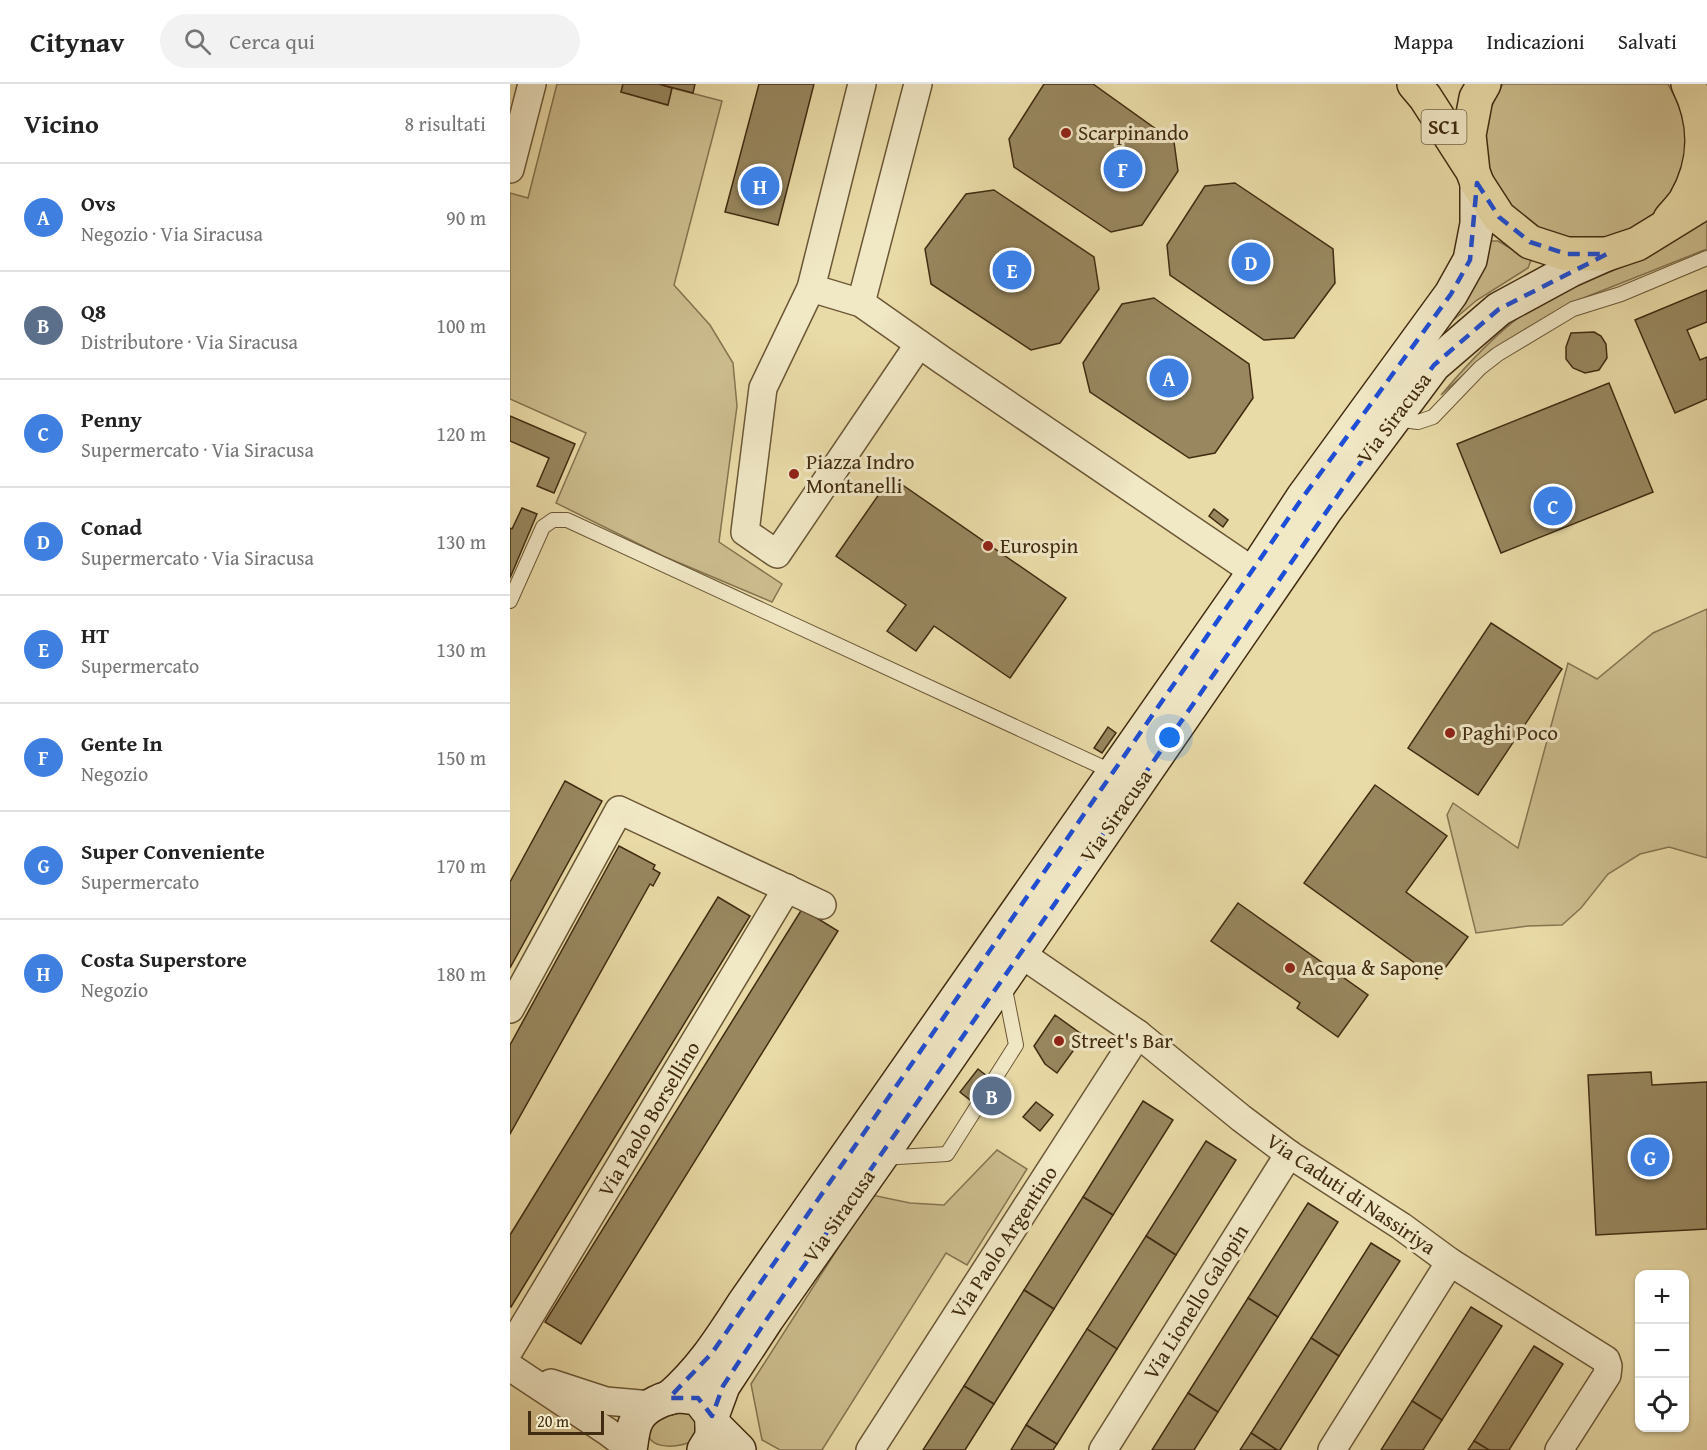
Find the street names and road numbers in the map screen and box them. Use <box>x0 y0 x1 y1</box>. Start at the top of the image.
road number: SC1 <box>1422 110 1466 144</box>
street label: Via Siracusa <box>1349 365 1438 470</box>
street label: Via Siracusa <box>1072 763 1159 869</box>
street label: Via Paolo Borsellino <box>590 1035 707 1203</box>
street label: Via Caduti di Nassiriya <box>1260 1125 1442 1262</box>
street label: Via Paolo Argentino <box>942 1159 1065 1324</box>
street label: Via Siracusa <box>795 1163 882 1269</box>
street label: Via Lionello Galopin <box>1135 1218 1256 1385</box>

